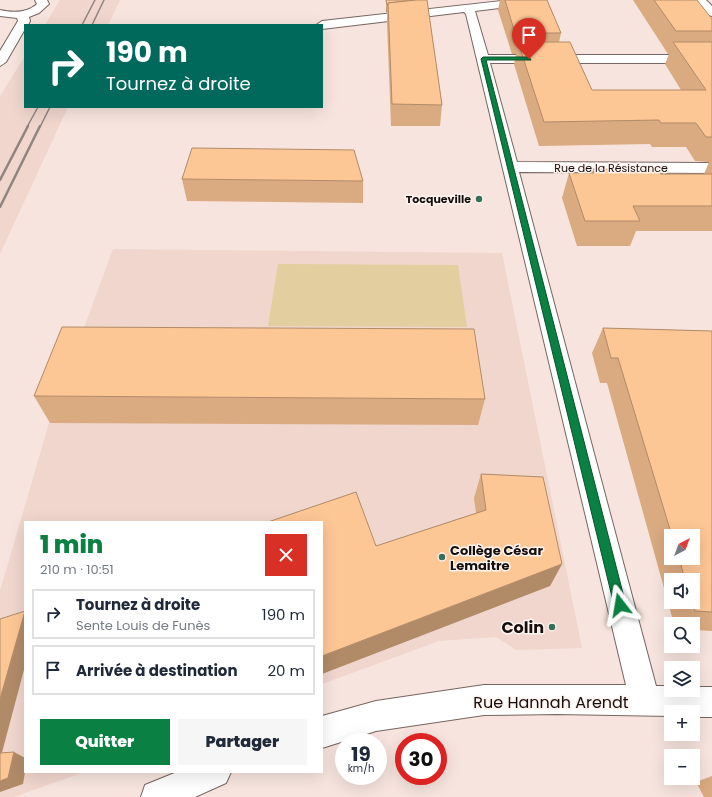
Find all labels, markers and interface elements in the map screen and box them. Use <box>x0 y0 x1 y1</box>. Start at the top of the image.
pin <box>512 18 546 59</box>
icon: arrive <box>518 24 540 46</box>
text: 190 m <box>106 33 188 72</box>
icon: right <box>40 40 92 92</box>
text: Tournez à droite <box>106 71 251 96</box>
street label: Rue de la Résistance <box>554 160 668 176</box>
place label: Tocqueville <box>406 191 471 207</box>
marker: Tocqueville <box>474 194 484 204</box>
text: 1 min <box>40 528 103 561</box>
north arrow <box>664 529 700 565</box>
map controls <box>664 529 700 785</box>
button: close <box>265 534 307 576</box>
place label: Collège César Lemaitre <box>450 541 543 575</box>
marker: Collège César Lemaitre <box>437 552 447 562</box>
text: 210 m · 10:51 <box>40 560 114 579</box>
button: sound <box>664 573 700 609</box>
position arrow <box>599 584 641 626</box>
text: Tournez à droite <box>76 594 200 615</box>
icon: right <box>42 603 64 625</box>
text: 190 m <box>262 604 305 625</box>
text: Sente Louis de Funès <box>76 616 210 635</box>
place label: Colin <box>501 616 544 639</box>
button: search <box>664 617 700 653</box>
marker: Colin <box>547 622 557 632</box>
icon: arrive <box>42 659 64 681</box>
text: Arrivée à destination <box>76 660 238 681</box>
text: 20 m <box>267 660 305 681</box>
button: layers <box>664 661 700 697</box>
street label: Rue Hannah Arendt <box>473 691 629 714</box>
button: + <box>664 705 700 741</box>
button: Quitter <box>40 719 170 765</box>
button: Partager <box>178 719 307 765</box>
speed limit sign: 30 <box>395 733 447 785</box>
text: 19 <box>351 740 371 768</box>
button: − <box>664 749 700 785</box>
text: km/h <box>348 761 374 776</box>

